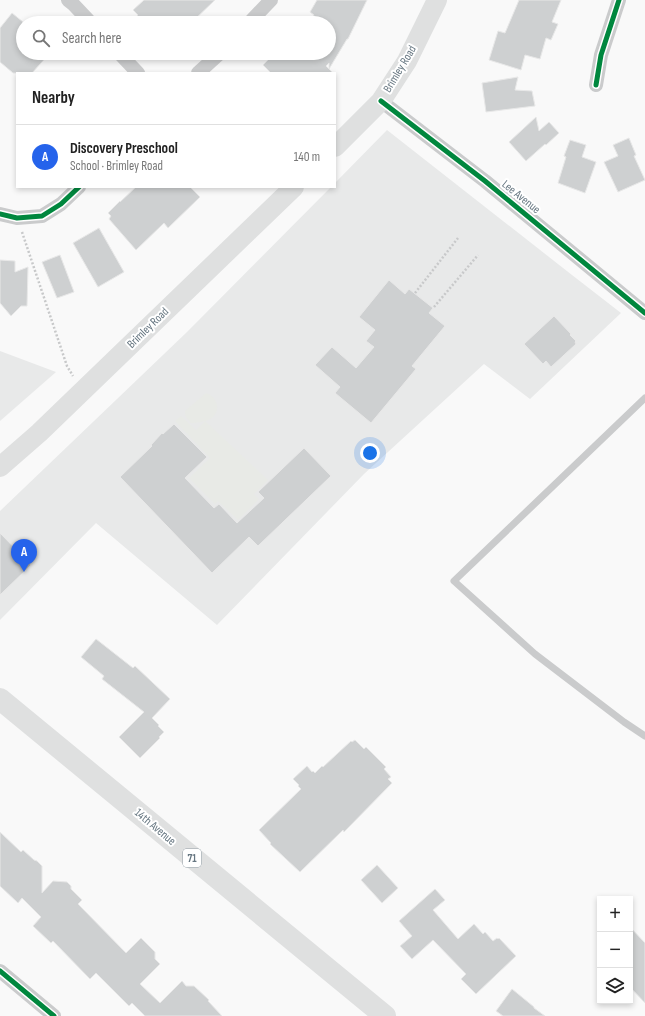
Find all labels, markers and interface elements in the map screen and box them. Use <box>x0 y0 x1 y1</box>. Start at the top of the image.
search box <box>16 16 336 60</box>
icon: search <box>30 27 52 49</box>
text: Search here <box>62 29 122 48</box>
street label: Brimley Road <box>380 43 420 95</box>
text: Nearby <box>32 88 75 108</box>
text: Discovery Preschool <box>70 139 178 158</box>
text: A <box>42 149 48 165</box>
text: 140 m <box>294 149 320 165</box>
text: School · Brimley Road <box>70 158 163 174</box>
street label: Lee Avenue <box>499 177 543 217</box>
street label: Brimley Road <box>124 304 172 352</box>
your location <box>360 443 380 463</box>
pin: A <box>11 539 37 572</box>
street label: 14th Avenue <box>131 805 179 849</box>
road number: 71 <box>183 849 201 867</box>
map controls <box>597 896 633 1004</box>
button: + <box>597 896 633 932</box>
button: − <box>597 932 633 968</box>
button: layers <box>597 968 633 1004</box>

